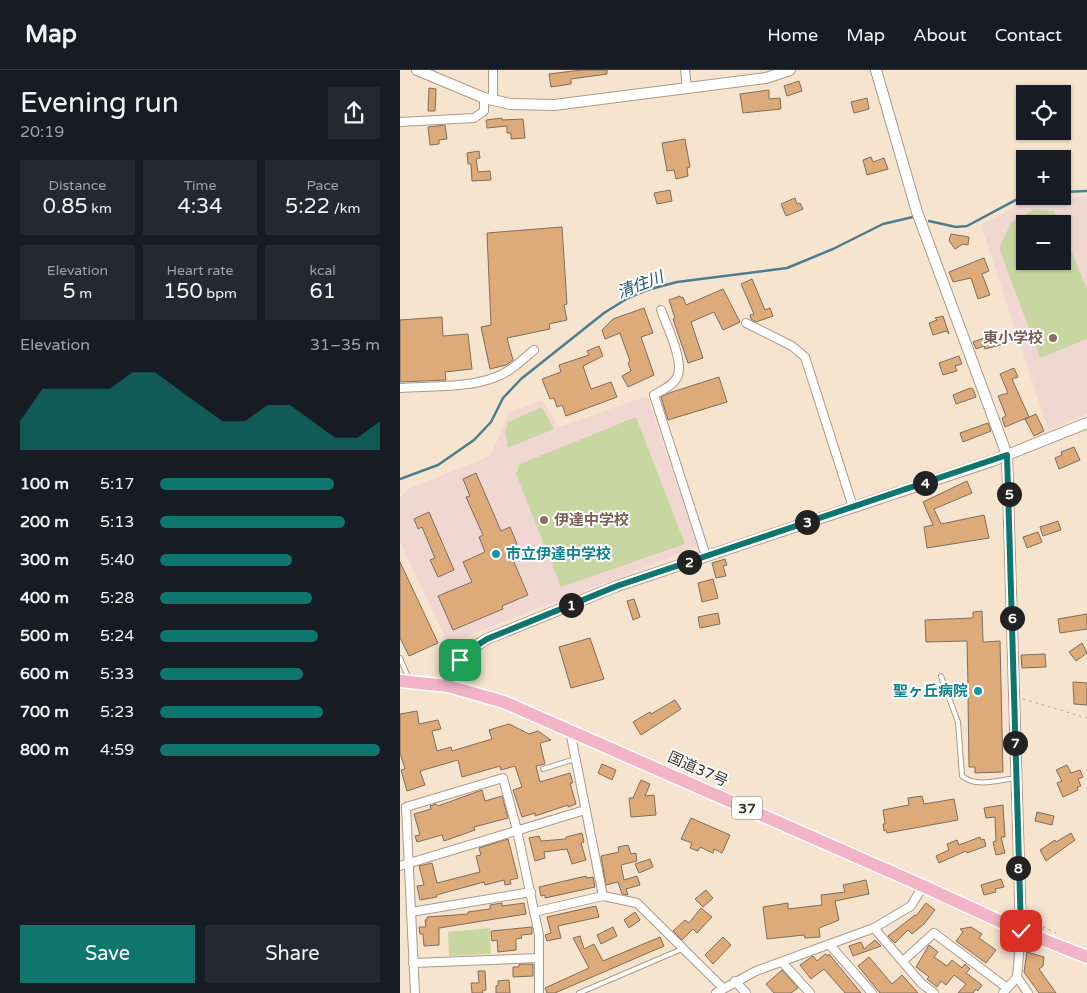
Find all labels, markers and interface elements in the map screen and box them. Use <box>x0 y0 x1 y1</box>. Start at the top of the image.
text: Map <box>25 20 77 49</box>
text: Home <box>767 24 818 46</box>
text: Map <box>846 24 885 46</box>
text: About <box>913 24 967 46</box>
text: Contact <box>995 24 1062 46</box>
map controls <box>1016 85 1071 270</box>
button: locate <box>1016 85 1071 140</box>
text: Evening run <box>20 86 179 120</box>
button: share <box>328 87 380 139</box>
text: 20:19 <box>20 122 64 142</box>
button: + <box>1016 150 1071 205</box>
text: Distance <box>49 177 106 194</box>
text: Time <box>184 177 216 194</box>
text: Pace <box>307 177 339 194</box>
text: 0.85 <box>43 194 88 219</box>
text: 4:34 <box>177 194 223 219</box>
text: 5:22 <box>285 194 330 219</box>
text: km <box>88 200 112 217</box>
text: /km <box>330 200 360 217</box>
button: − <box>1016 215 1071 270</box>
text: Elevation <box>47 262 108 279</box>
text: Heart rate <box>167 262 233 279</box>
text: kcal <box>309 262 336 279</box>
water label: 清住川 <box>614 266 668 303</box>
text: 5 <box>62 279 76 304</box>
text: 150 <box>163 279 203 304</box>
text: 61 <box>309 279 336 304</box>
text: m <box>76 285 92 302</box>
text: bpm <box>203 285 237 302</box>
place label: 東小学校 <box>983 329 1043 347</box>
marker: 東小学校 <box>1047 332 1059 344</box>
text: Elevation <box>20 335 90 355</box>
text: 31–35 m <box>310 335 380 355</box>
pin: 4 <box>912 470 938 496</box>
text: 100 m <box>20 474 69 494</box>
text: 5:17 <box>100 474 134 494</box>
text: 4 <box>921 475 930 492</box>
pin: 5 <box>996 482 1022 506</box>
text: 5 <box>1005 486 1014 503</box>
pin: 3 <box>794 510 820 534</box>
place label: 伊達中学校 <box>554 511 629 529</box>
text: 200 m <box>20 512 69 532</box>
text: 5:13 <box>100 512 134 532</box>
marker: 伊達中学校 <box>538 514 550 526</box>
text: 3 <box>803 514 812 531</box>
place label: 市立伊達中学校 <box>506 545 611 563</box>
marker: 市立伊達中学校 <box>490 548 502 560</box>
text: 300 m <box>20 550 69 570</box>
text: 5:40 <box>100 550 134 570</box>
pin: 2 <box>676 550 702 574</box>
text: 2 <box>685 554 694 571</box>
text: 400 m <box>20 588 69 608</box>
text: 5:28 <box>100 588 134 608</box>
pin: 1 <box>558 592 584 618</box>
text: 1 <box>567 597 576 614</box>
pin: 6 <box>1000 606 1024 630</box>
text: 6 <box>1008 610 1017 627</box>
text: 500 m <box>20 626 69 646</box>
text: 5:24 <box>100 626 134 646</box>
pin <box>439 639 481 681</box>
icon: arrive <box>446 646 474 674</box>
text: 600 m <box>20 664 69 684</box>
text: 5:33 <box>100 664 134 684</box>
place label: 聖ヶ丘病院 <box>893 682 968 700</box>
marker: 聖ヶ丘病院 <box>972 685 984 697</box>
text: 700 m <box>20 702 69 722</box>
text: 5:23 <box>100 702 134 722</box>
pin: 7 <box>1002 730 1028 756</box>
text: 7 <box>1011 735 1020 752</box>
text: 800 m <box>20 740 69 760</box>
text: 4:59 <box>100 740 134 760</box>
street label: 国道37号 <box>665 748 731 790</box>
road number: 37 <box>732 796 762 820</box>
pin: 8 <box>1006 856 1030 880</box>
text: 8 <box>1014 860 1023 877</box>
pin <box>1000 910 1042 952</box>
icon: check <box>1007 917 1035 945</box>
button: Save <box>20 925 195 983</box>
button: Share <box>205 925 380 983</box>

